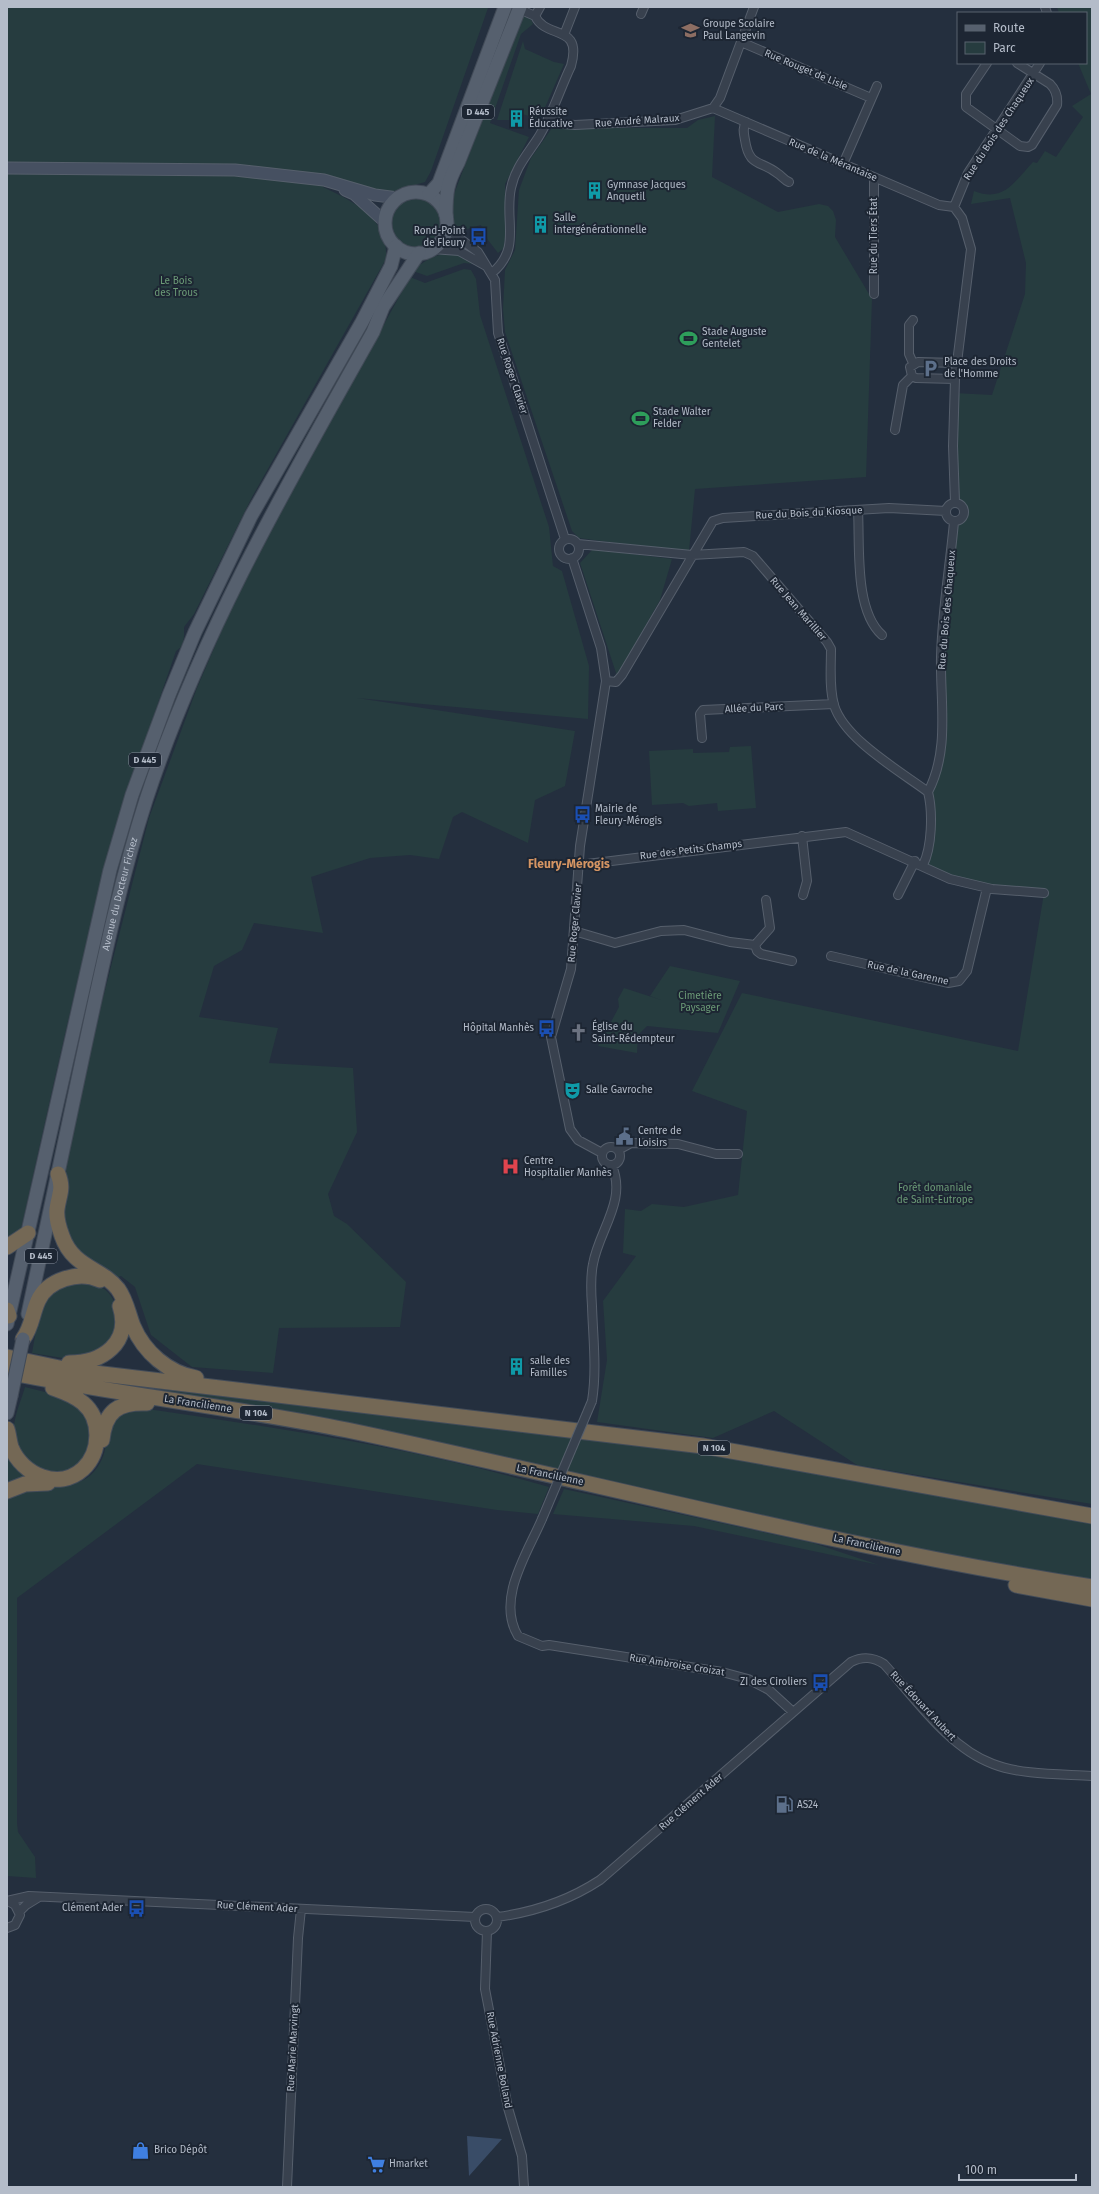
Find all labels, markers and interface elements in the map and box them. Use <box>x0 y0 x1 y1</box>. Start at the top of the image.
legend <box>957 12 1087 64</box>
place label: Groupe Scolaire Paul Langevin <box>703 18 775 42</box>
school or university icon: Groupe Scolaire Paul Langevin <box>680 20 700 40</box>
text: Route <box>993 21 1025 35</box>
text: Parc <box>993 41 1016 55</box>
street label: Rue Rouget de Lisle <box>763 47 849 93</box>
street label: Rue du Bois des Chaqueux <box>961 75 1037 183</box>
road number: D 445 <box>462 105 494 119</box>
place label: Réussite Éducative <box>529 106 573 130</box>
building icon: Réussite Éducative <box>506 108 526 128</box>
street label: Rue André Malraux <box>594 112 680 130</box>
street label: Rue de la Mérantaise <box>787 136 879 184</box>
place label: Gymnase Jacques Anquetil <box>607 179 686 203</box>
building icon: Gymnase Jacques Anquetil <box>584 181 604 201</box>
street label: Rue du Tiers État <box>866 197 880 274</box>
place label: Salle intergénérationnelle <box>554 212 647 236</box>
building icon: Salle intergénérationnelle <box>531 214 551 234</box>
place label: Rond-Point de Fleury <box>414 225 465 249</box>
bus stop icon: Rond-Point de Fleury <box>468 227 488 247</box>
park label: Le Bois des Trous <box>154 275 198 299</box>
place label: Stade Auguste Gentelet <box>702 326 767 350</box>
sports icon: Stade Auguste Gentelet <box>679 328 699 348</box>
street label: Rue Roger Clavier <box>494 336 530 416</box>
place label: Place des Droits de l'Homme <box>944 356 1017 380</box>
parking icon: Place des Droits de l'Homme <box>921 358 941 378</box>
place label: Stade Walter Felder <box>653 406 711 430</box>
sports icon: Stade Walter Felder <box>630 408 650 428</box>
street label: Rue du Bois du Kiosque <box>755 504 863 522</box>
street label: Rue du Bois des Chaqueux <box>936 550 958 670</box>
street label: Rue Jean Marillier <box>767 575 829 643</box>
street label: Allée du Parc <box>724 700 784 716</box>
road number: D 445 <box>129 753 161 767</box>
place label: Mairie de Fleury-Mérogis <box>595 803 662 827</box>
bus stop icon: Mairie de Fleury-Mérogis <box>572 805 592 825</box>
street label: Avenue du Docteur Fichez <box>100 835 141 952</box>
street label: Rue des Petits Champs <box>639 838 743 862</box>
district label: Fleury-Mérogis <box>528 857 610 871</box>
street label: Rue Roger Clavier <box>566 883 584 963</box>
street label: Rue de la Garenne <box>866 959 950 987</box>
park label: Cimetière Paysager <box>678 990 722 1014</box>
bus stop icon: Hôpital Manhès <box>537 1018 557 1038</box>
place label: Église du Saint-Rédempteur <box>592 1019 675 1045</box>
place label: Hôpital Manhès <box>463 1022 534 1034</box>
church icon: Église du Saint-Rédempteur <box>569 1023 589 1043</box>
theatre icon: Salle Gavroche <box>563 1080 583 1100</box>
place label: Salle Gavroche <box>586 1084 653 1096</box>
place label: Centre de Loisirs <box>638 1125 681 1149</box>
public building icon: Centre de Loisirs <box>615 1127 635 1147</box>
place label: Centre Hospitalier Manhès <box>524 1155 612 1179</box>
hospital icon: Centre Hospitalier Manhès <box>501 1157 521 1177</box>
park label: Forêt domaniale de Saint-Eutrope <box>897 1182 973 1206</box>
road number: D 445 <box>25 1249 57 1263</box>
place label: salle des Familles <box>530 1355 570 1379</box>
building icon: salle des Familles <box>507 1357 527 1377</box>
street label: La Francilienne <box>163 1393 233 1415</box>
road number: N 104 <box>240 1406 272 1420</box>
road number: N 104 <box>698 1441 730 1455</box>
street label: La Francilienne <box>515 1462 585 1488</box>
street label: La Francilienne <box>832 1532 902 1558</box>
street label: Rue Ambroise Croizat <box>629 1652 726 1679</box>
street label: Rue Édouard Aubert <box>888 1667 960 1744</box>
bus stop icon: ZI des Ciroliers <box>810 1672 830 1692</box>
place label: ZI des Ciroliers <box>740 1676 807 1688</box>
street label: Rue Clément Ader <box>657 1771 726 1833</box>
fuel station icon: AS24 <box>774 1795 794 1815</box>
place label: AS24 <box>797 1799 819 1811</box>
bus stop icon: Clément Ader <box>126 1898 146 1918</box>
street label: Rue Clément Ader <box>216 1899 298 1915</box>
place label: Clément Ader <box>62 1902 123 1914</box>
street label: Rue Marie Marvingt <box>285 2004 301 2092</box>
street label: Rue Adrienne Bolland <box>484 2010 514 2110</box>
shop icon: Brico Dépôt <box>131 2140 151 2160</box>
place label: Brico Dépôt <box>154 2144 207 2156</box>
supermarket icon: Hmarket <box>366 2154 386 2174</box>
scale bar <box>959 2156 1076 2182</box>
place label: Hmarket <box>389 2158 428 2170</box>
text: 100 m <box>965 2163 997 2177</box>

